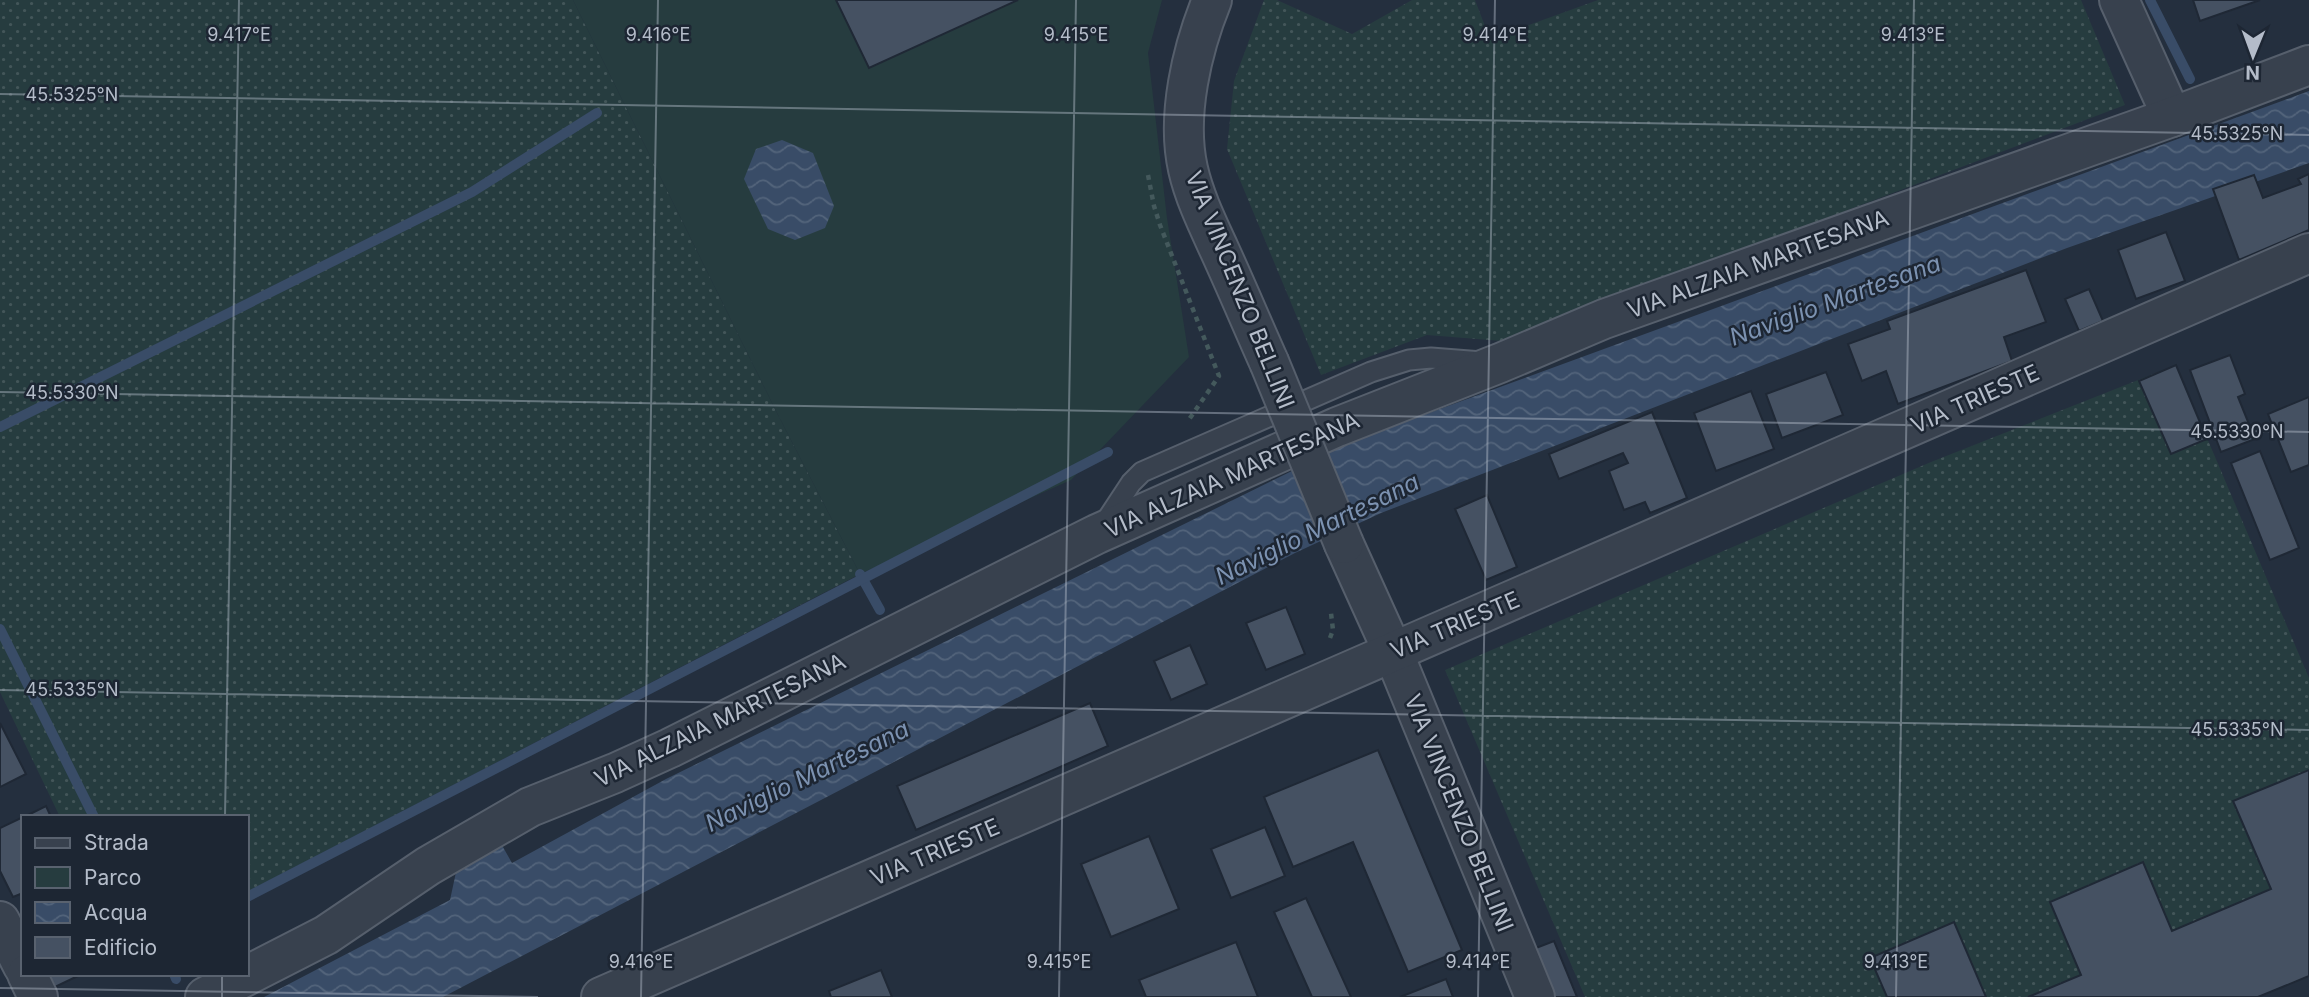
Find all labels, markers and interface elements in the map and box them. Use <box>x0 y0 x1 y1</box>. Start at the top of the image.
north arrow <box>2218 21 2288 91</box>
text: 9.417°E <box>207 24 271 45</box>
text: 9.416°E <box>626 24 690 45</box>
text: 9.415°E <box>1044 24 1108 45</box>
text: 9.414°E <box>1463 24 1527 45</box>
text: 9.413°E <box>1881 24 1945 45</box>
text: N <box>2245 61 2260 84</box>
text: 45.5325°N <box>26 84 118 105</box>
text: 45.5325°N <box>2191 123 2283 144</box>
street label: VIA VINCENZO BELLINI <box>1179 167 1301 413</box>
street label: VIA ALZAIA MARTESANA <box>1624 204 1893 324</box>
water label: Naviglio Martesana <box>1725 248 1945 352</box>
street label: VIA TRIESTE <box>1907 358 2043 440</box>
text: 45.5330°N <box>25 382 119 403</box>
street label: VIA ALZAIA MARTESANA <box>1100 406 1364 544</box>
text: 45.5330°N <box>2190 421 2284 442</box>
water label: Naviglio Martesana <box>1210 467 1424 591</box>
street label: VIA TRIESTE <box>1386 585 1524 665</box>
street label: VIA ALZAIA MARTESANA <box>590 647 850 793</box>
text: 45.5335°N <box>26 679 118 700</box>
street label: VIA VINCENZO BELLINI <box>1398 690 1520 936</box>
water label: Naviglio Martesana <box>700 714 914 838</box>
text: 45.5335°N <box>2191 719 2283 740</box>
street label: VIA TRIESTE <box>866 812 1004 892</box>
legend <box>21 815 248 976</box>
text: Strada <box>84 830 149 855</box>
text: Parco <box>84 865 141 890</box>
text: Acqua <box>84 900 148 925</box>
text: Edificio <box>84 935 157 960</box>
text: 9.416°E <box>609 951 673 972</box>
text: 9.415°E <box>1027 951 1091 972</box>
text: 9.414°E <box>1446 951 1510 972</box>
text: 9.413°E <box>1864 951 1928 972</box>

